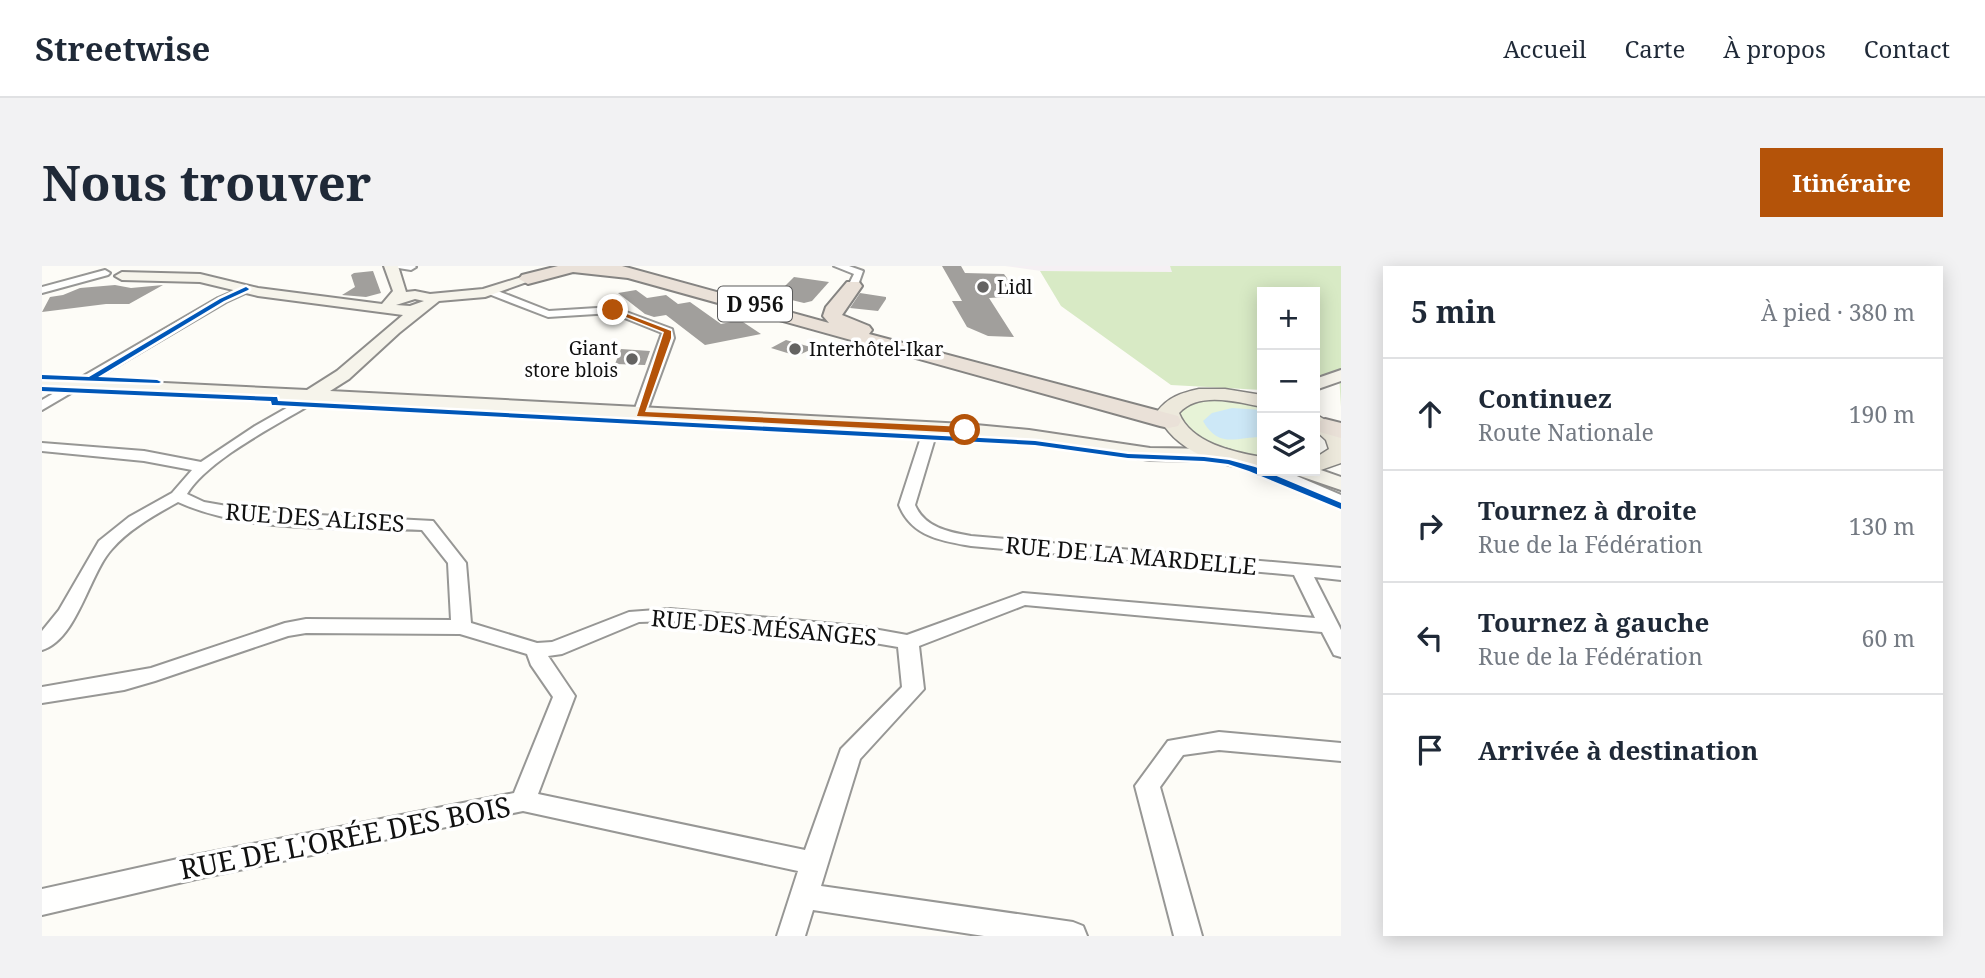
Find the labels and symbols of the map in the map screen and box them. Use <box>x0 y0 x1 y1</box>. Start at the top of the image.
place label: Lidl <box>997 274 1033 300</box>
marker: Lidl <box>975 279 991 295</box>
road number: D 956 <box>718 286 792 322</box>
route end <box>597 294 628 325</box>
place label: Giant store blois <box>525 335 618 383</box>
place label: Interhôtel-Ikar <box>809 336 943 362</box>
marker: Interhôtel-Ikar <box>787 341 803 357</box>
marker: Giant store blois <box>624 351 640 367</box>
route start <box>949 414 980 445</box>
street label: RUE DES ALISES <box>224 495 406 539</box>
street label: RUE DE LA MARDELLE <box>1004 528 1258 582</box>
street label: RUE DES MÉSANGES <box>650 601 878 653</box>
street label: RUE DE L'ORÉE DES BOIS <box>176 786 514 888</box>

